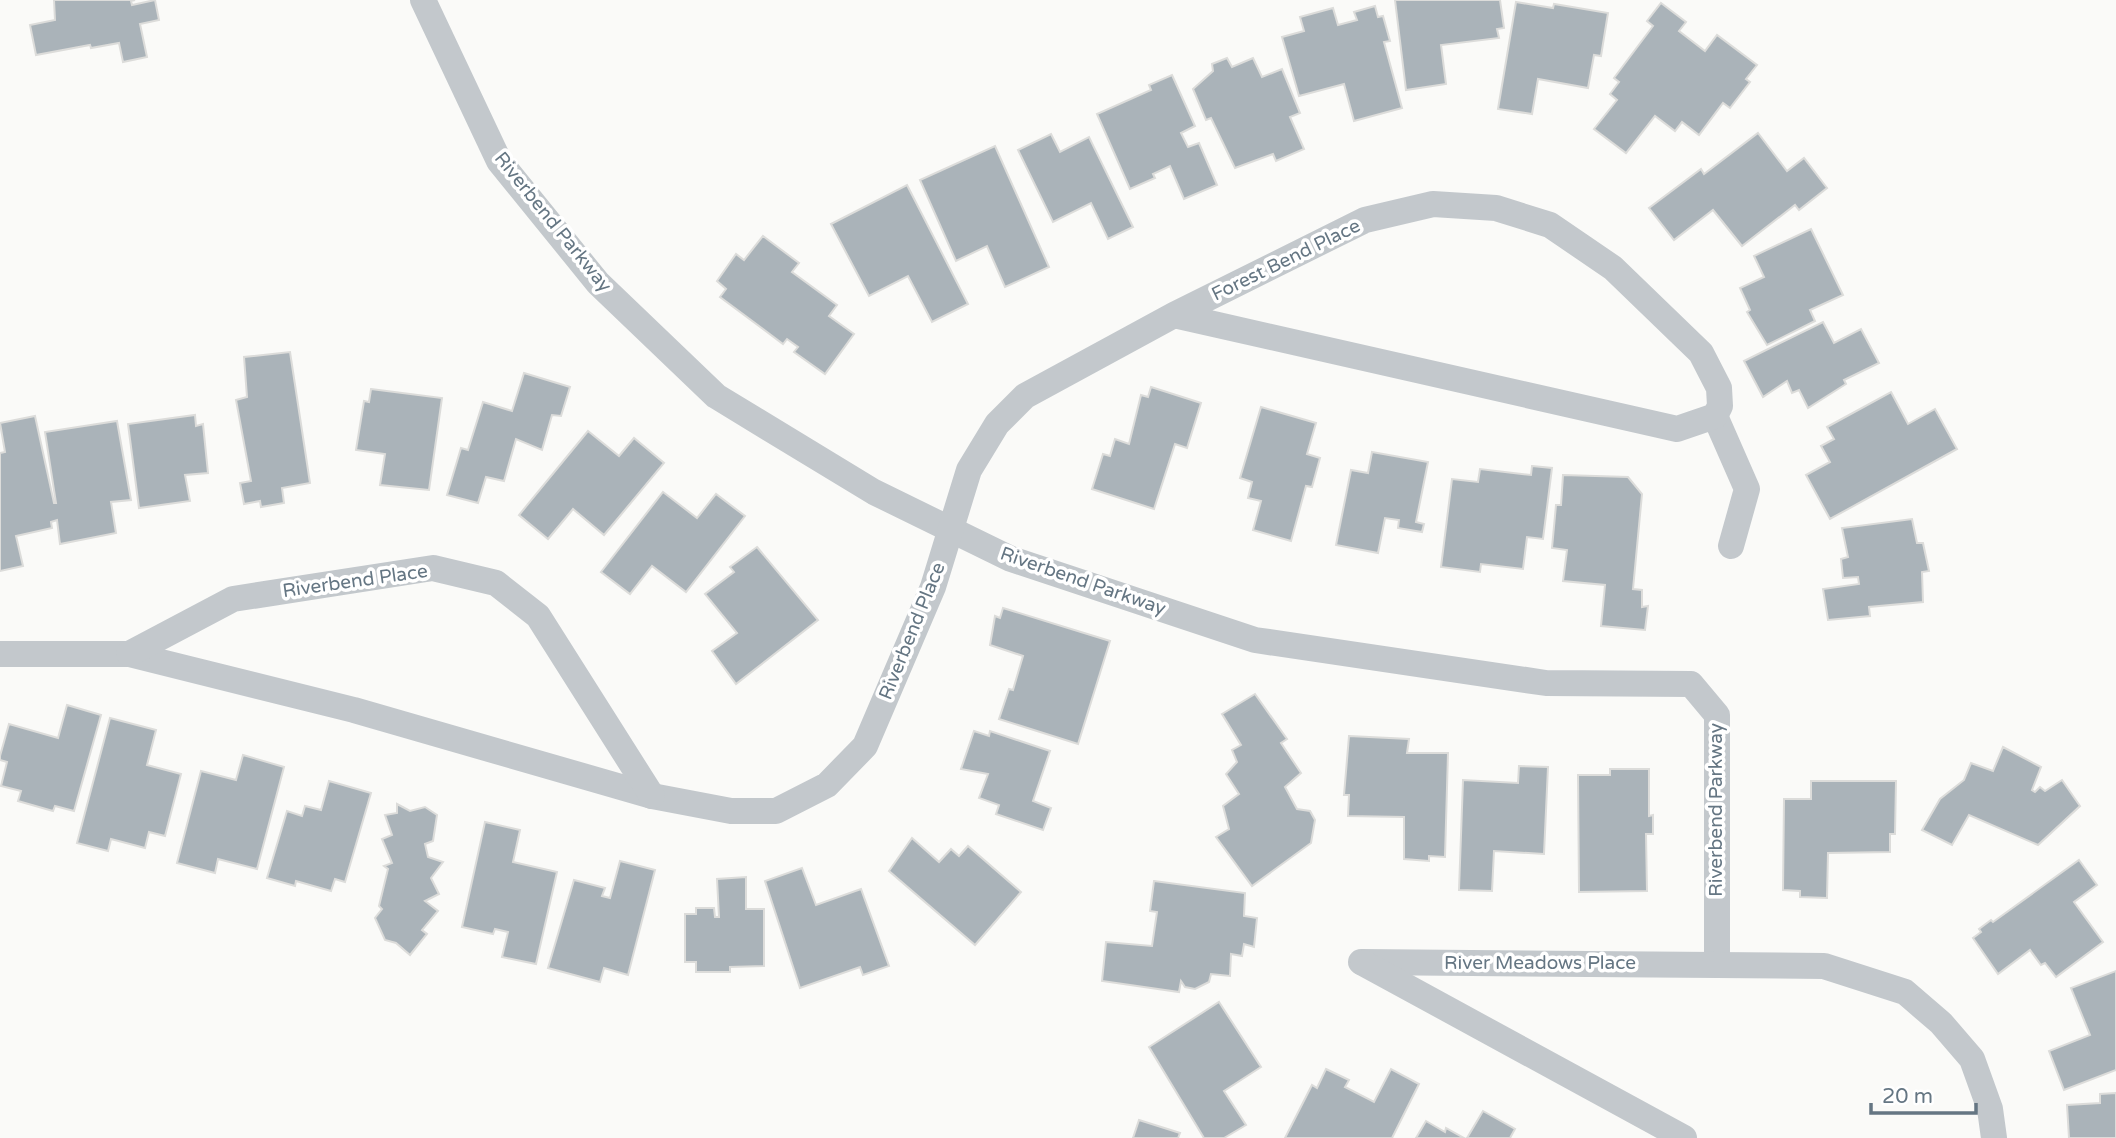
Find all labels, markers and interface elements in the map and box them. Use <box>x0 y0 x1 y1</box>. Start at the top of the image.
street label: Riverbend Parkway <box>490 148 616 296</box>
street label: Forest Bend Place <box>1208 214 1364 306</box>
street label: Riverbend Parkway <box>997 542 1169 620</box>
street label: Riverbend Place <box>874 559 950 703</box>
street label: Riverbend Place <box>281 560 429 602</box>
street label: Riverbend Parkway <box>1705 723 1727 897</box>
street label: River Meadows Place <box>1444 952 1636 974</box>
scale bar <box>1871 1072 1976 1116</box>
text: 20 m <box>1882 1084 1933 1109</box>

